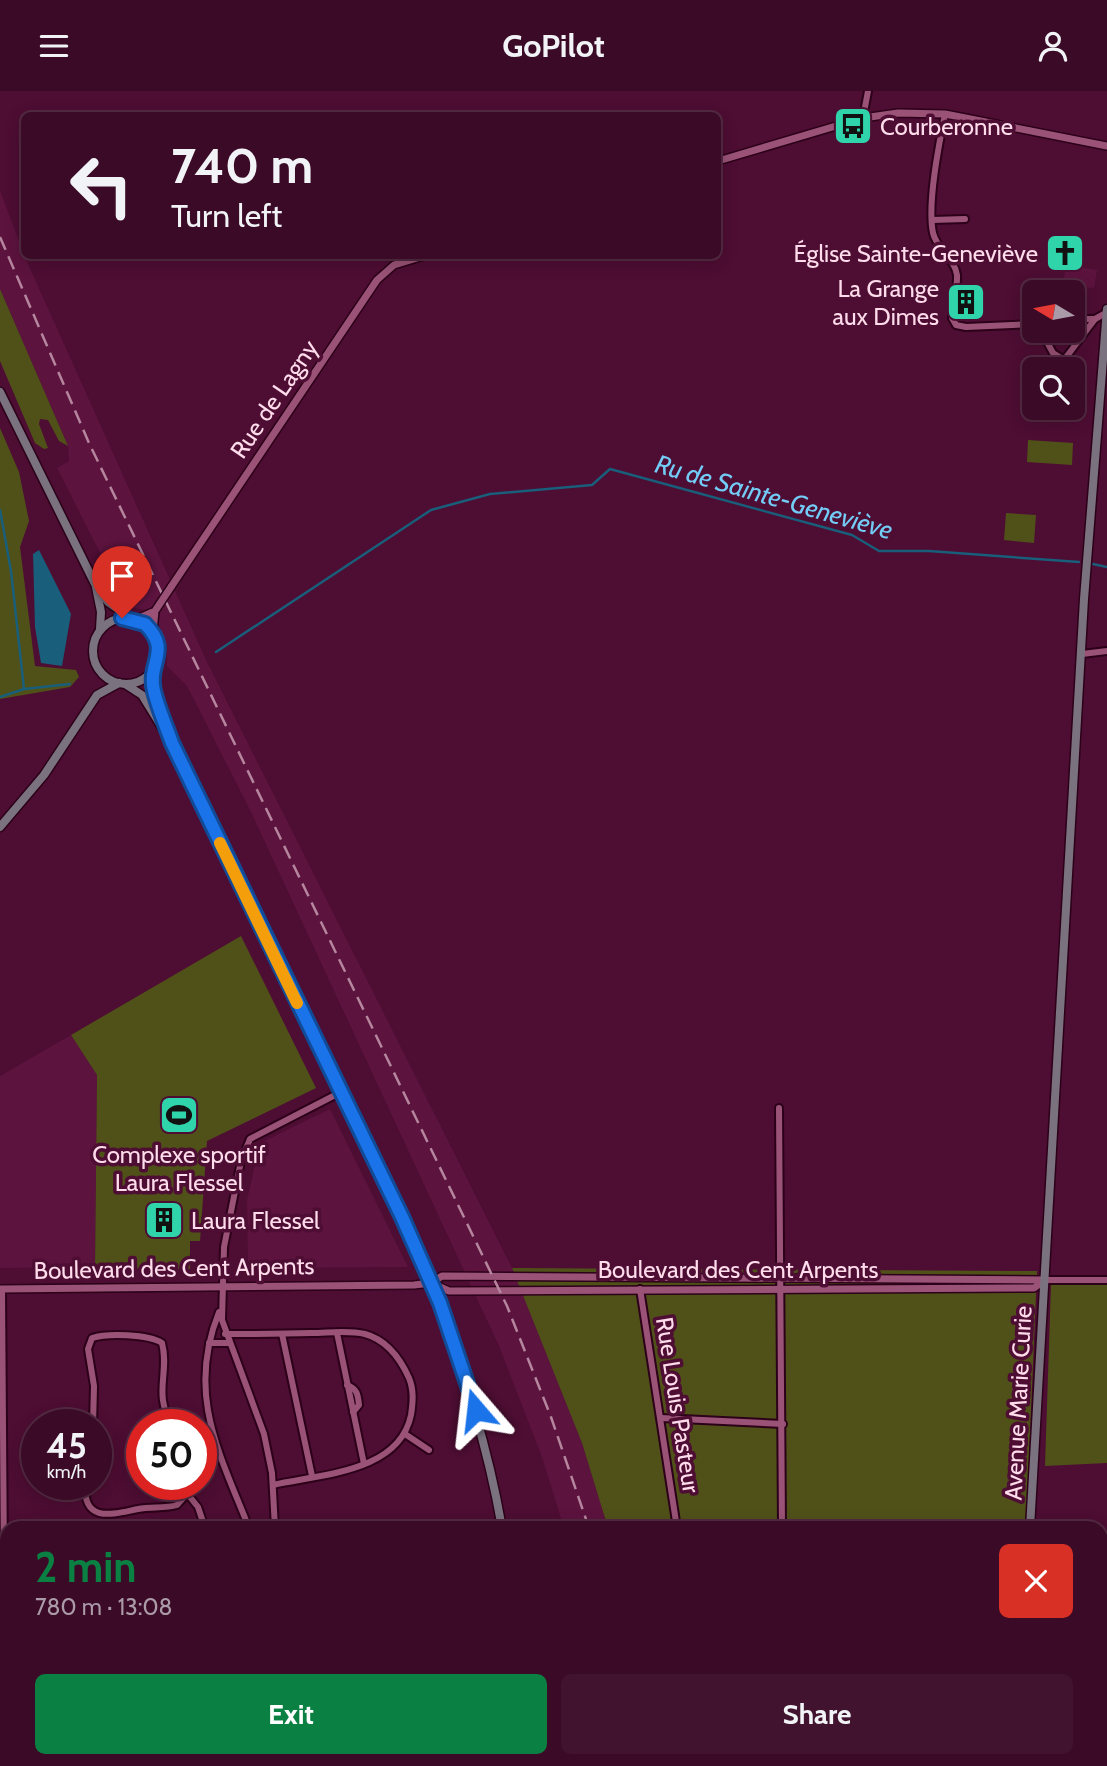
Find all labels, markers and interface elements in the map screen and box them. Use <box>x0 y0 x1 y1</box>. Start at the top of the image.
text: GoPilot <box>502 26 605 65</box>
icon: menu <box>35 27 73 65</box>
icon: person <box>1034 27 1072 65</box>
bus stop icon: Courberonne <box>832 105 874 147</box>
place label: Courberonne <box>880 112 1013 141</box>
text: 740 m <box>171 136 313 195</box>
icon: left <box>56 140 147 231</box>
text: Turn left <box>171 196 282 235</box>
church icon: Église Sainte-Geneviève <box>1044 232 1086 274</box>
place label: Église Sainte-Geneviève <box>794 239 1038 268</box>
place label: La Grange aux Dimes <box>832 274 939 331</box>
north arrow <box>1022 280 1085 343</box>
map controls <box>1022 280 1085 420</box>
building icon: La Grange aux Dimes <box>945 281 987 323</box>
street label: Rue de Lagny <box>224 334 324 464</box>
button: search <box>1022 357 1085 420</box>
water label: Ru de Sainte-Geneviève <box>652 448 897 546</box>
pin <box>92 546 152 618</box>
icon: arrive <box>103 557 141 595</box>
sports icon: Complexe sportif Laura Flessel <box>158 1094 200 1136</box>
place label: Complexe sportif Laura Flessel <box>92 1140 266 1197</box>
building icon: Laura Flessel <box>143 1199 185 1241</box>
place label: Laura Flessel <box>191 1206 320 1235</box>
street label: Boulevard des Cent Arpents <box>33 1251 315 1285</box>
street label: Boulevard des Cent Arpents <box>598 1255 878 1284</box>
street label: Avenue Marie Curie <box>998 1305 1038 1501</box>
street label: Rue Louis Pasteur <box>650 1315 706 1495</box>
position arrow <box>439 1373 513 1447</box>
speed limit sign: 50 <box>126 1409 217 1500</box>
text: 45 <box>46 1424 87 1467</box>
text: km/h <box>47 1461 86 1483</box>
text: 2 min <box>35 1541 136 1593</box>
button: close <box>999 1544 1073 1618</box>
text: 780 m · 13:08 <box>35 1593 172 1621</box>
button: Exit <box>35 1674 547 1754</box>
button: Share <box>561 1674 1073 1754</box>

